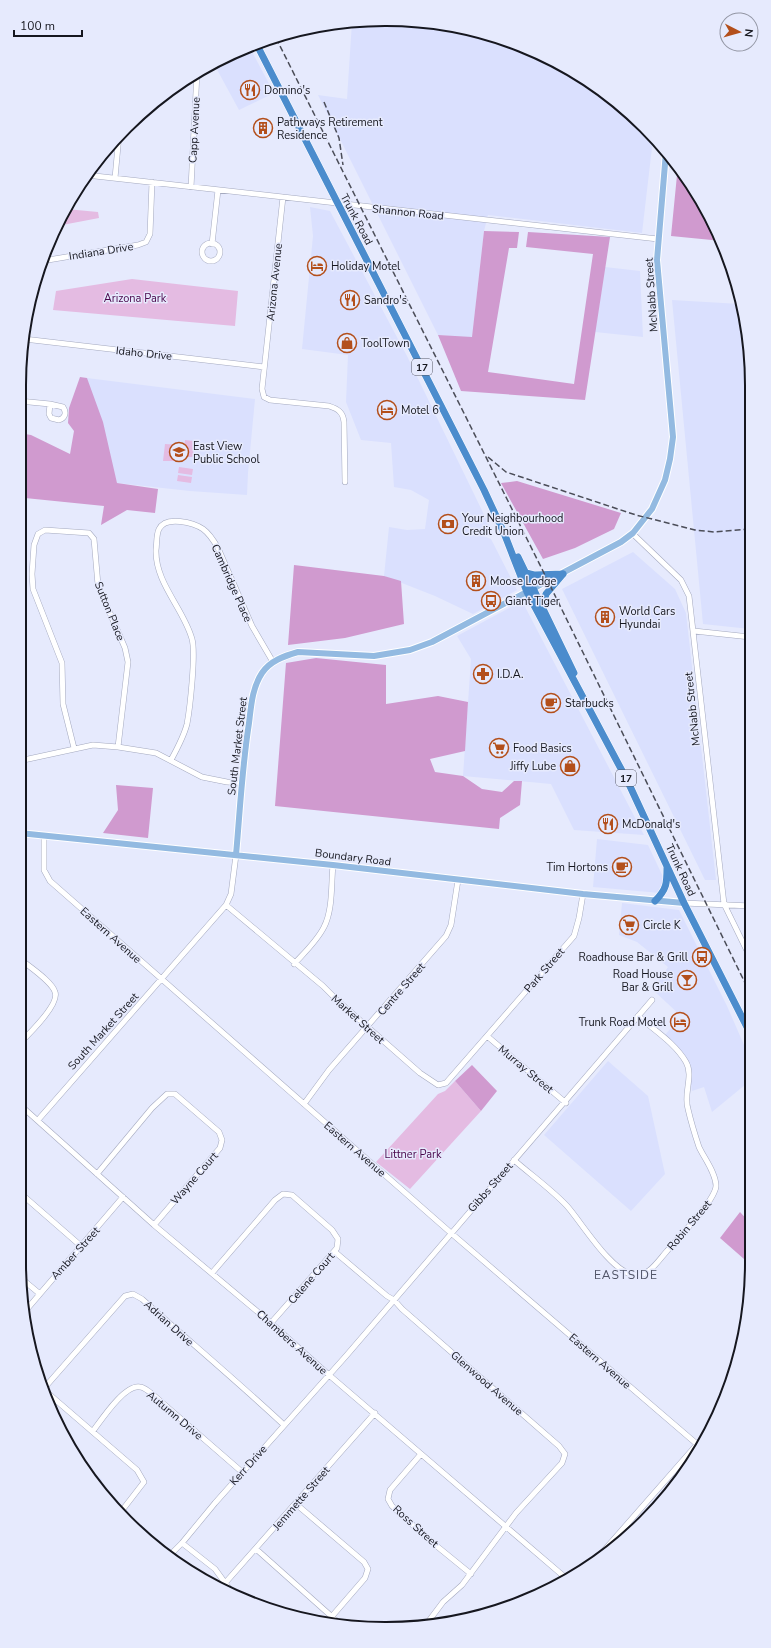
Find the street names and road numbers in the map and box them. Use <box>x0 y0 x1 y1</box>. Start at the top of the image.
street label: Capp Avenue <box>185 96 204 163</box>
street label: Trunk Road <box>337 191 376 248</box>
street label: Shannon Road <box>371 201 445 224</box>
street label: Indiana Drive <box>68 239 134 264</box>
street label: Arizona Avenue <box>263 242 286 322</box>
street label: McNabb Street <box>641 257 662 332</box>
street label: Idaho Drive <box>115 343 173 364</box>
road number: 17 <box>412 359 432 375</box>
street label: Cambridge Place <box>208 542 255 625</box>
street label: Sutton Place <box>91 579 128 643</box>
street label: McNabb Street <box>681 671 704 747</box>
street label: South Market Street <box>224 696 251 796</box>
road number: 17 <box>616 770 636 786</box>
street label: Trunk Road <box>662 842 699 899</box>
street label: Boundary Road <box>314 845 392 870</box>
street label: Eastern Avenue <box>77 904 145 967</box>
street label: Park Street <box>521 945 568 996</box>
street label: Centre Street <box>374 960 429 1019</box>
street label: South Market Street <box>65 989 142 1073</box>
street label: Market Street <box>328 991 388 1047</box>
street label: Murray Street <box>495 1042 557 1097</box>
street label: Eastern Avenue <box>321 1118 389 1181</box>
street label: Wayne Court <box>167 1149 222 1208</box>
street label: Gibbs Street <box>465 1159 516 1215</box>
street label: Robin Street <box>664 1197 715 1254</box>
street label: Amber Street <box>48 1224 103 1283</box>
street label: Celene Court <box>285 1249 338 1307</box>
street label: Adrian Drive <box>141 1297 197 1350</box>
street label: Chambers Avenue <box>253 1306 330 1378</box>
street label: Eastern Avenue <box>566 1330 634 1393</box>
street label: Glenwood Avenue <box>447 1348 526 1419</box>
street label: Autumn Drive <box>144 1388 206 1443</box>
street label: Kerr Drive <box>226 1442 271 1489</box>
street label: Jemmette Street <box>269 1463 333 1534</box>
street label: Ross Street <box>390 1502 442 1551</box>

